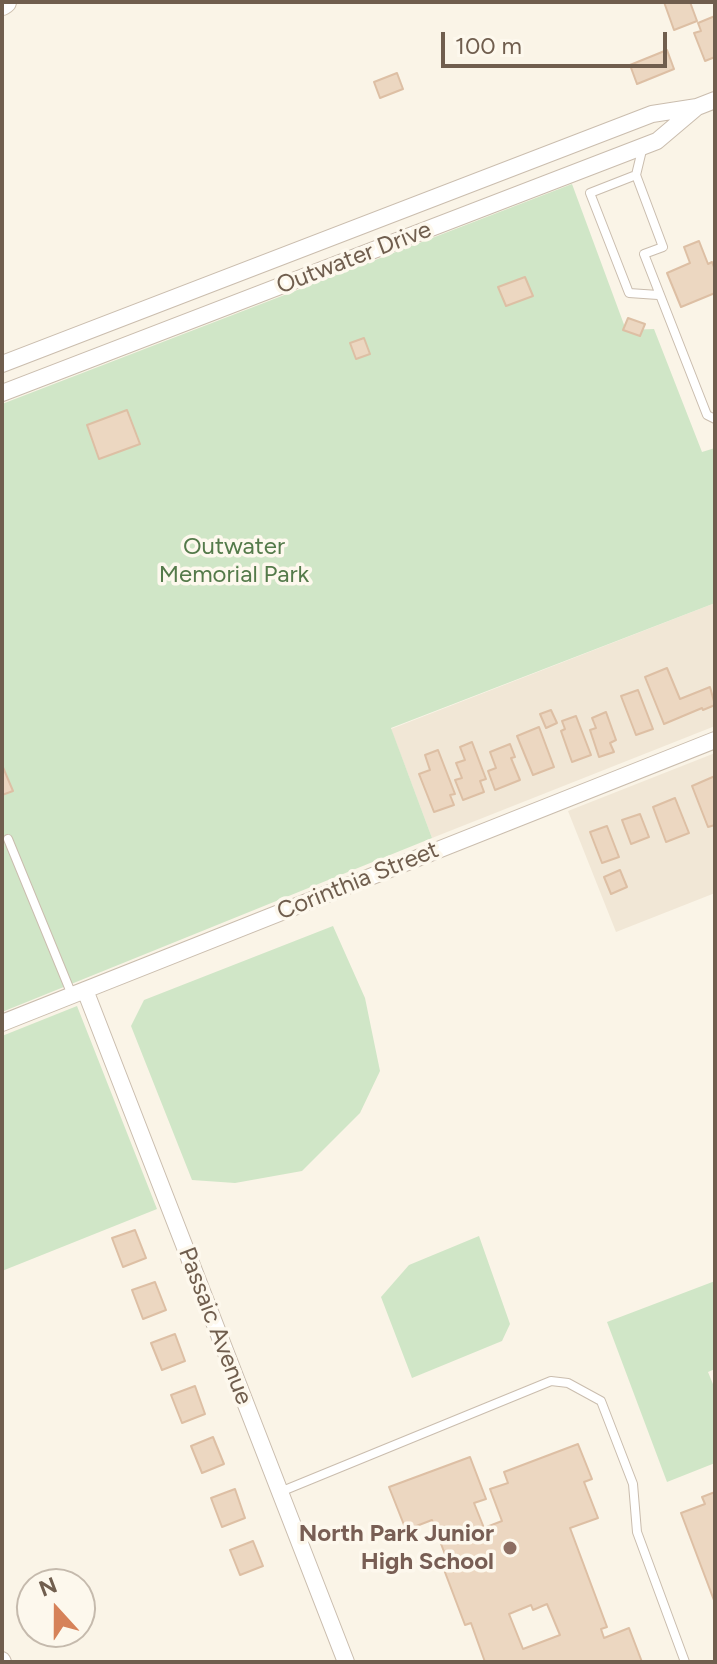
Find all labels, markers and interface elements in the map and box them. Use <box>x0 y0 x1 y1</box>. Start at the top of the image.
scale bar <box>445 16 671 66</box>
text: 100 m <box>455 31 522 60</box>
street label: Outwater Drive <box>273 215 435 301</box>
park label: Outwater Memorial Park <box>159 533 309 589</box>
street label: Corinthia Street <box>273 835 443 927</box>
street label: Passaic Avenue <box>172 1243 258 1409</box>
place label: North Park Junior High School <box>299 1520 494 1576</box>
marker: North Park Junior High School <box>501 1539 519 1557</box>
north arrow <box>16 1568 96 1648</box>
text: N <box>35 1571 61 1603</box>

